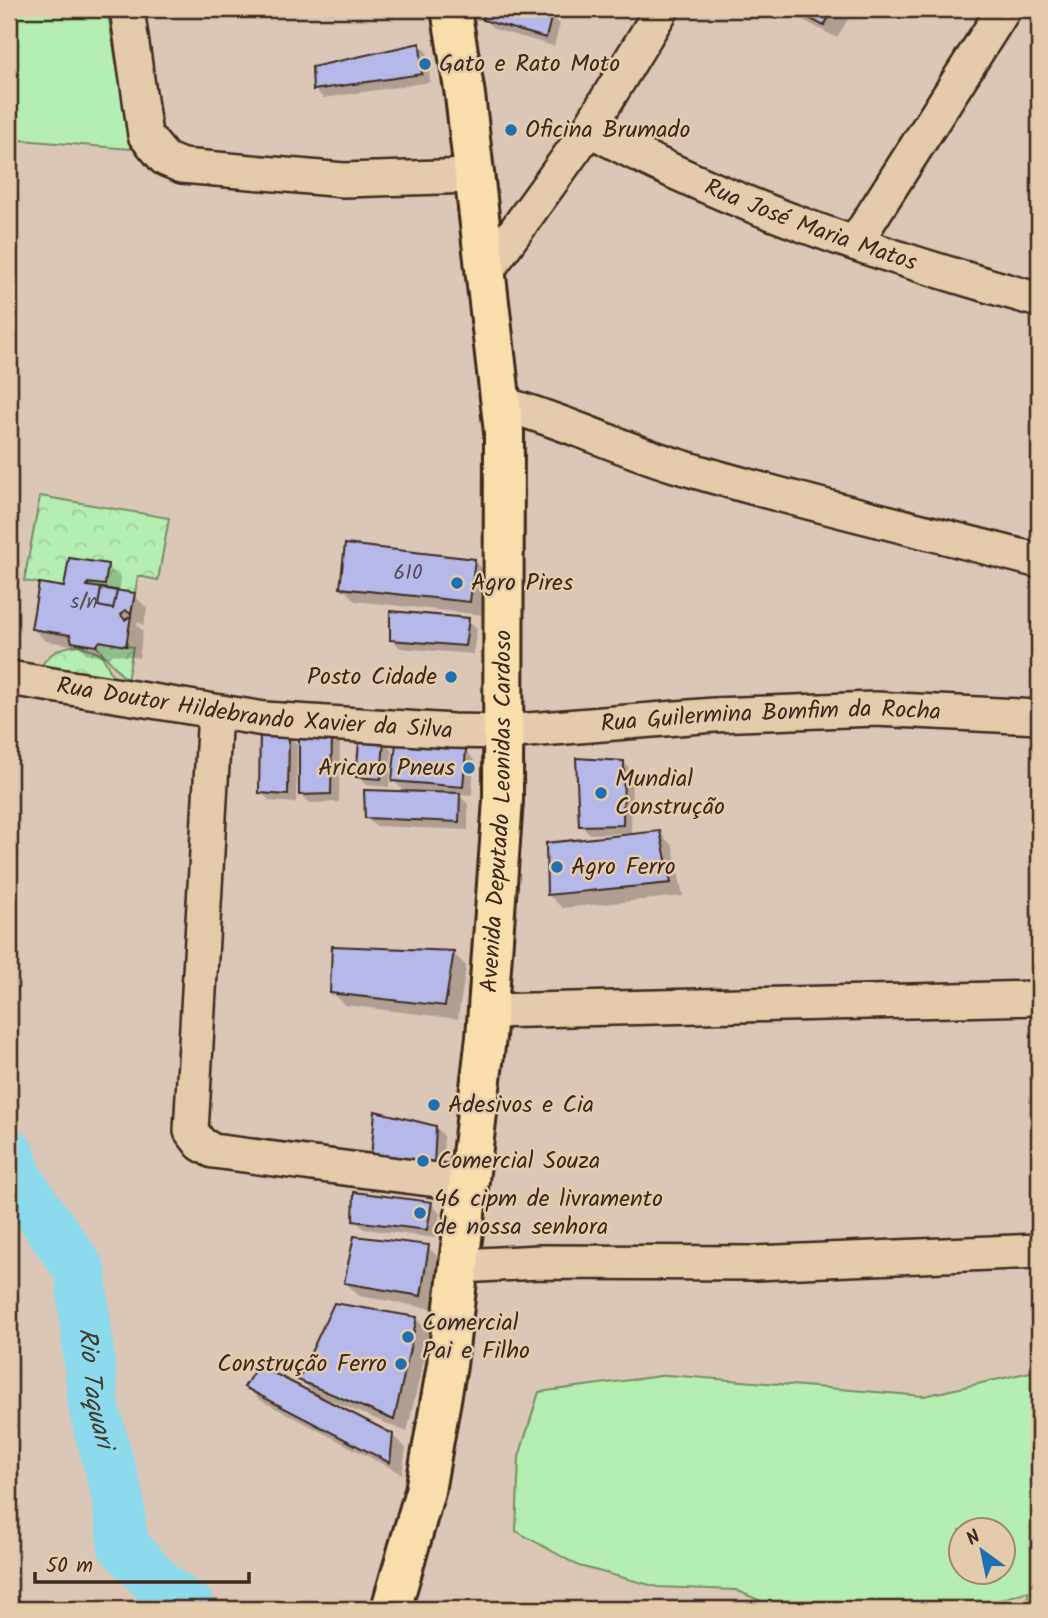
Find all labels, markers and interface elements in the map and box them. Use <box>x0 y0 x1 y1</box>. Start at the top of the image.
place label: Gato e Rato Moto <box>439 45 620 84</box>
marker: Gato e Rato Moto <box>417 56 433 72</box>
place label: Oficina Brumado <box>525 111 691 150</box>
marker: Oficina Brumado <box>503 122 519 138</box>
street label: Rua José Maria Matos <box>698 168 922 282</box>
house number: 610 <box>394 557 422 590</box>
place label: Agro Pires <box>471 564 573 603</box>
marker: Agro Pires <box>449 575 465 591</box>
house number: s/n <box>70 586 98 619</box>
street label: Avenida Deputado Leonidas Cardoso <box>470 630 523 994</box>
place label: Posto Cidade <box>307 658 437 697</box>
street label: Rua Doutor Hildebrando Xavier da Silva <box>54 666 454 750</box>
marker: Posto Cidade <box>443 669 459 685</box>
street label: Rua Guilermina Bomfim da Rocha <box>599 689 942 744</box>
place label: Aricaro Pneus <box>318 749 455 788</box>
marker: Aricaro Pneus <box>461 760 477 776</box>
place label: Mundial Construção <box>615 760 725 827</box>
marker: Mundial Construção <box>593 785 609 801</box>
place label: Agro Ferro <box>571 848 676 887</box>
marker: Agro Ferro <box>549 859 565 875</box>
place label: Adesivos e Cia <box>448 1086 594 1125</box>
marker: Adesivos e Cia <box>426 1097 442 1113</box>
place label: Comercial Souza <box>437 1142 600 1181</box>
marker: Comercial Souza <box>415 1153 431 1169</box>
place label: 46 cipm de livramento de nossa senhora <box>434 1180 663 1247</box>
marker: 46 cipm de livramento de nossa senhora <box>412 1205 428 1221</box>
place label: Comercial Pai e Filho <box>422 1304 530 1371</box>
water label: Rio Taquari <box>65 1326 126 1459</box>
marker: Comercial Pai e Filho <box>400 1329 416 1345</box>
place label: Construção Ferro <box>217 1345 387 1384</box>
marker: Construção Ferro <box>393 1356 409 1372</box>
north arrow <box>946 1516 1016 1586</box>
text: N <box>961 1523 987 1554</box>
scale bar <box>35 1541 248 1585</box>
text: 50 m <box>46 1550 93 1583</box>

